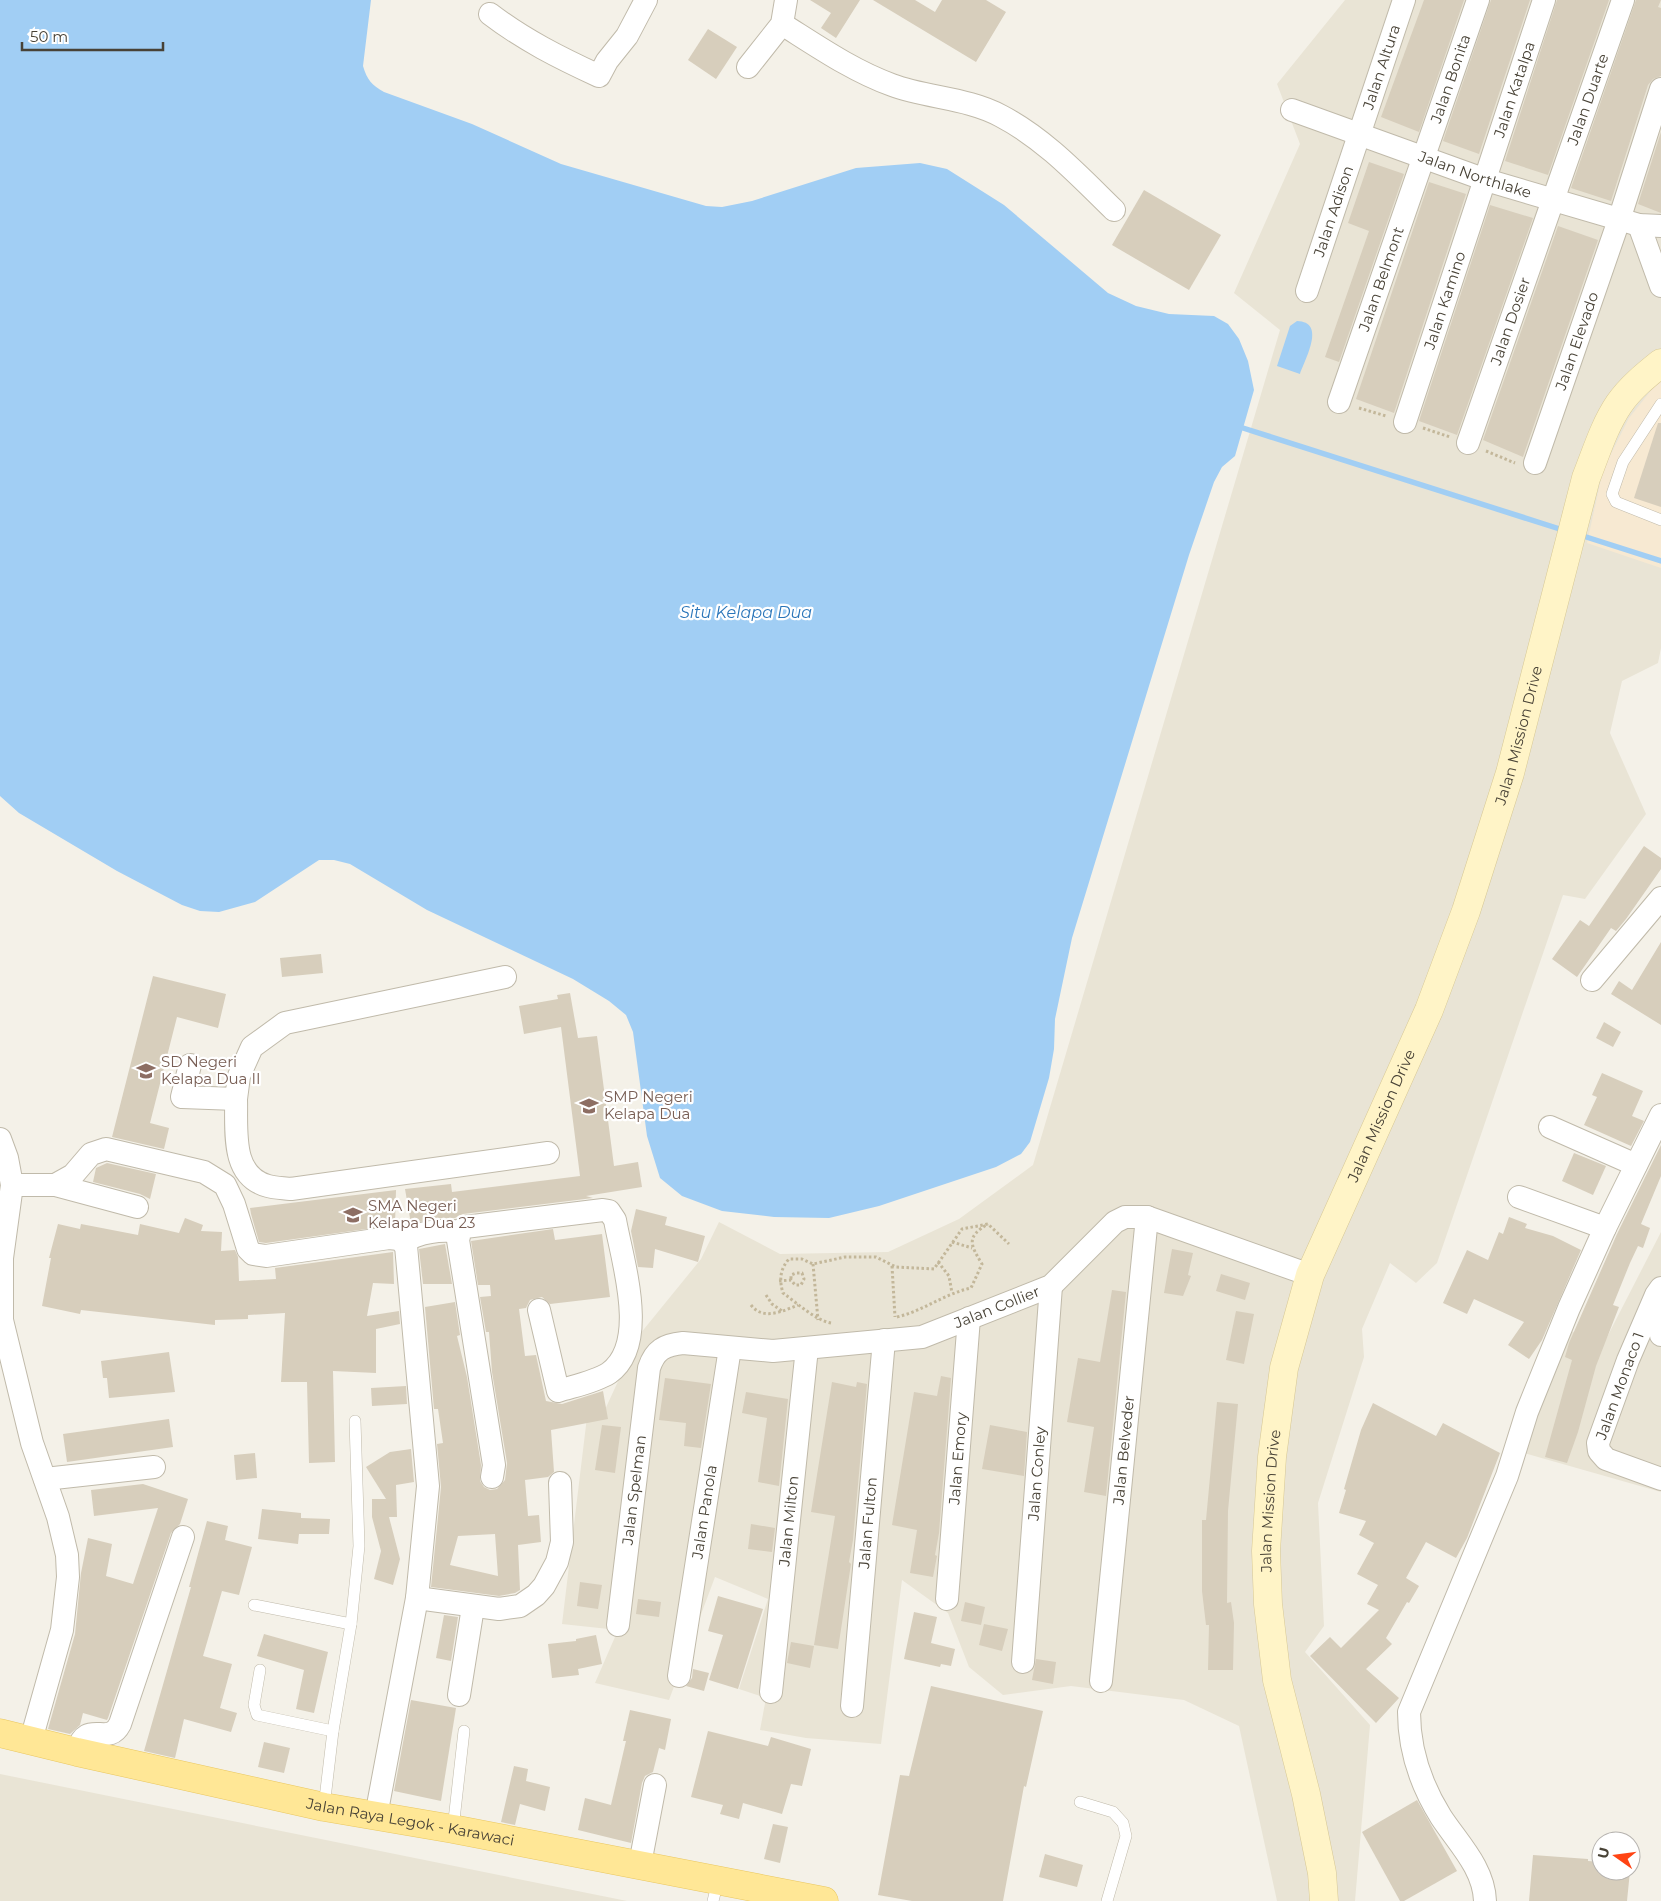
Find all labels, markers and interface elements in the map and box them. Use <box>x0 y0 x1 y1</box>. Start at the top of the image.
scale bar <box>22 20 164 52</box>
street label: Jalan Altura <box>1358 22 1404 113</box>
text: 50 m <box>30 27 68 46</box>
street label: Jalan Bonita <box>1426 32 1474 127</box>
street label: Jalan Katalpa <box>1489 39 1539 141</box>
street label: Jalan Duarte <box>1563 51 1613 149</box>
street label: Jalan Northlake <box>1415 146 1534 202</box>
street label: Jalan Adison <box>1309 163 1357 260</box>
street label: Jalan Belmont <box>1354 224 1408 335</box>
street label: Jalan Kamino <box>1419 249 1470 353</box>
street label: Jalan Dosier <box>1486 275 1534 368</box>
street label: Jalan Elevado <box>1551 289 1602 393</box>
water label: Situ Kelapa Dua <box>680 603 812 622</box>
street label: Jalan Mission Drive <box>1490 664 1546 808</box>
street label: Jalan Mission Drive <box>1343 1046 1419 1186</box>
place label: SD Negeri Kelapa Dua II <box>161 1052 260 1088</box>
school or university icon: SD Negeri Kelapa Dua II <box>135 1060 157 1082</box>
place label: SMP Negeri Kelapa Dua <box>604 1087 693 1123</box>
school or university icon: SMP Negeri Kelapa Dua <box>578 1095 600 1117</box>
place label: SMA Negeri Kelapa Dua 23 <box>368 1196 475 1232</box>
school or university icon: SMA Negeri Kelapa Dua 23 <box>342 1204 364 1226</box>
street label: Jalan Collier <box>950 1281 1042 1333</box>
street label: Jalan Monaco 1 <box>1591 1329 1648 1443</box>
street label: Jalan Belveder <box>1108 1394 1138 1507</box>
street label: Jalan Emory <box>944 1411 971 1506</box>
street label: Jalan Conley <box>1023 1425 1050 1522</box>
street label: Jalan Mission Drive <box>1256 1428 1285 1574</box>
street label: Jalan Spelman <box>618 1434 650 1547</box>
street label: Jalan Panola <box>687 1463 721 1561</box>
street label: Jalan Milton <box>774 1475 803 1568</box>
street label: Jalan Fulton <box>854 1476 881 1570</box>
street label: Jalan Raya Legok - Karawaci <box>304 1793 516 1850</box>
north arrow <box>1591 1831 1641 1881</box>
text: U <box>1593 1845 1613 1860</box>

